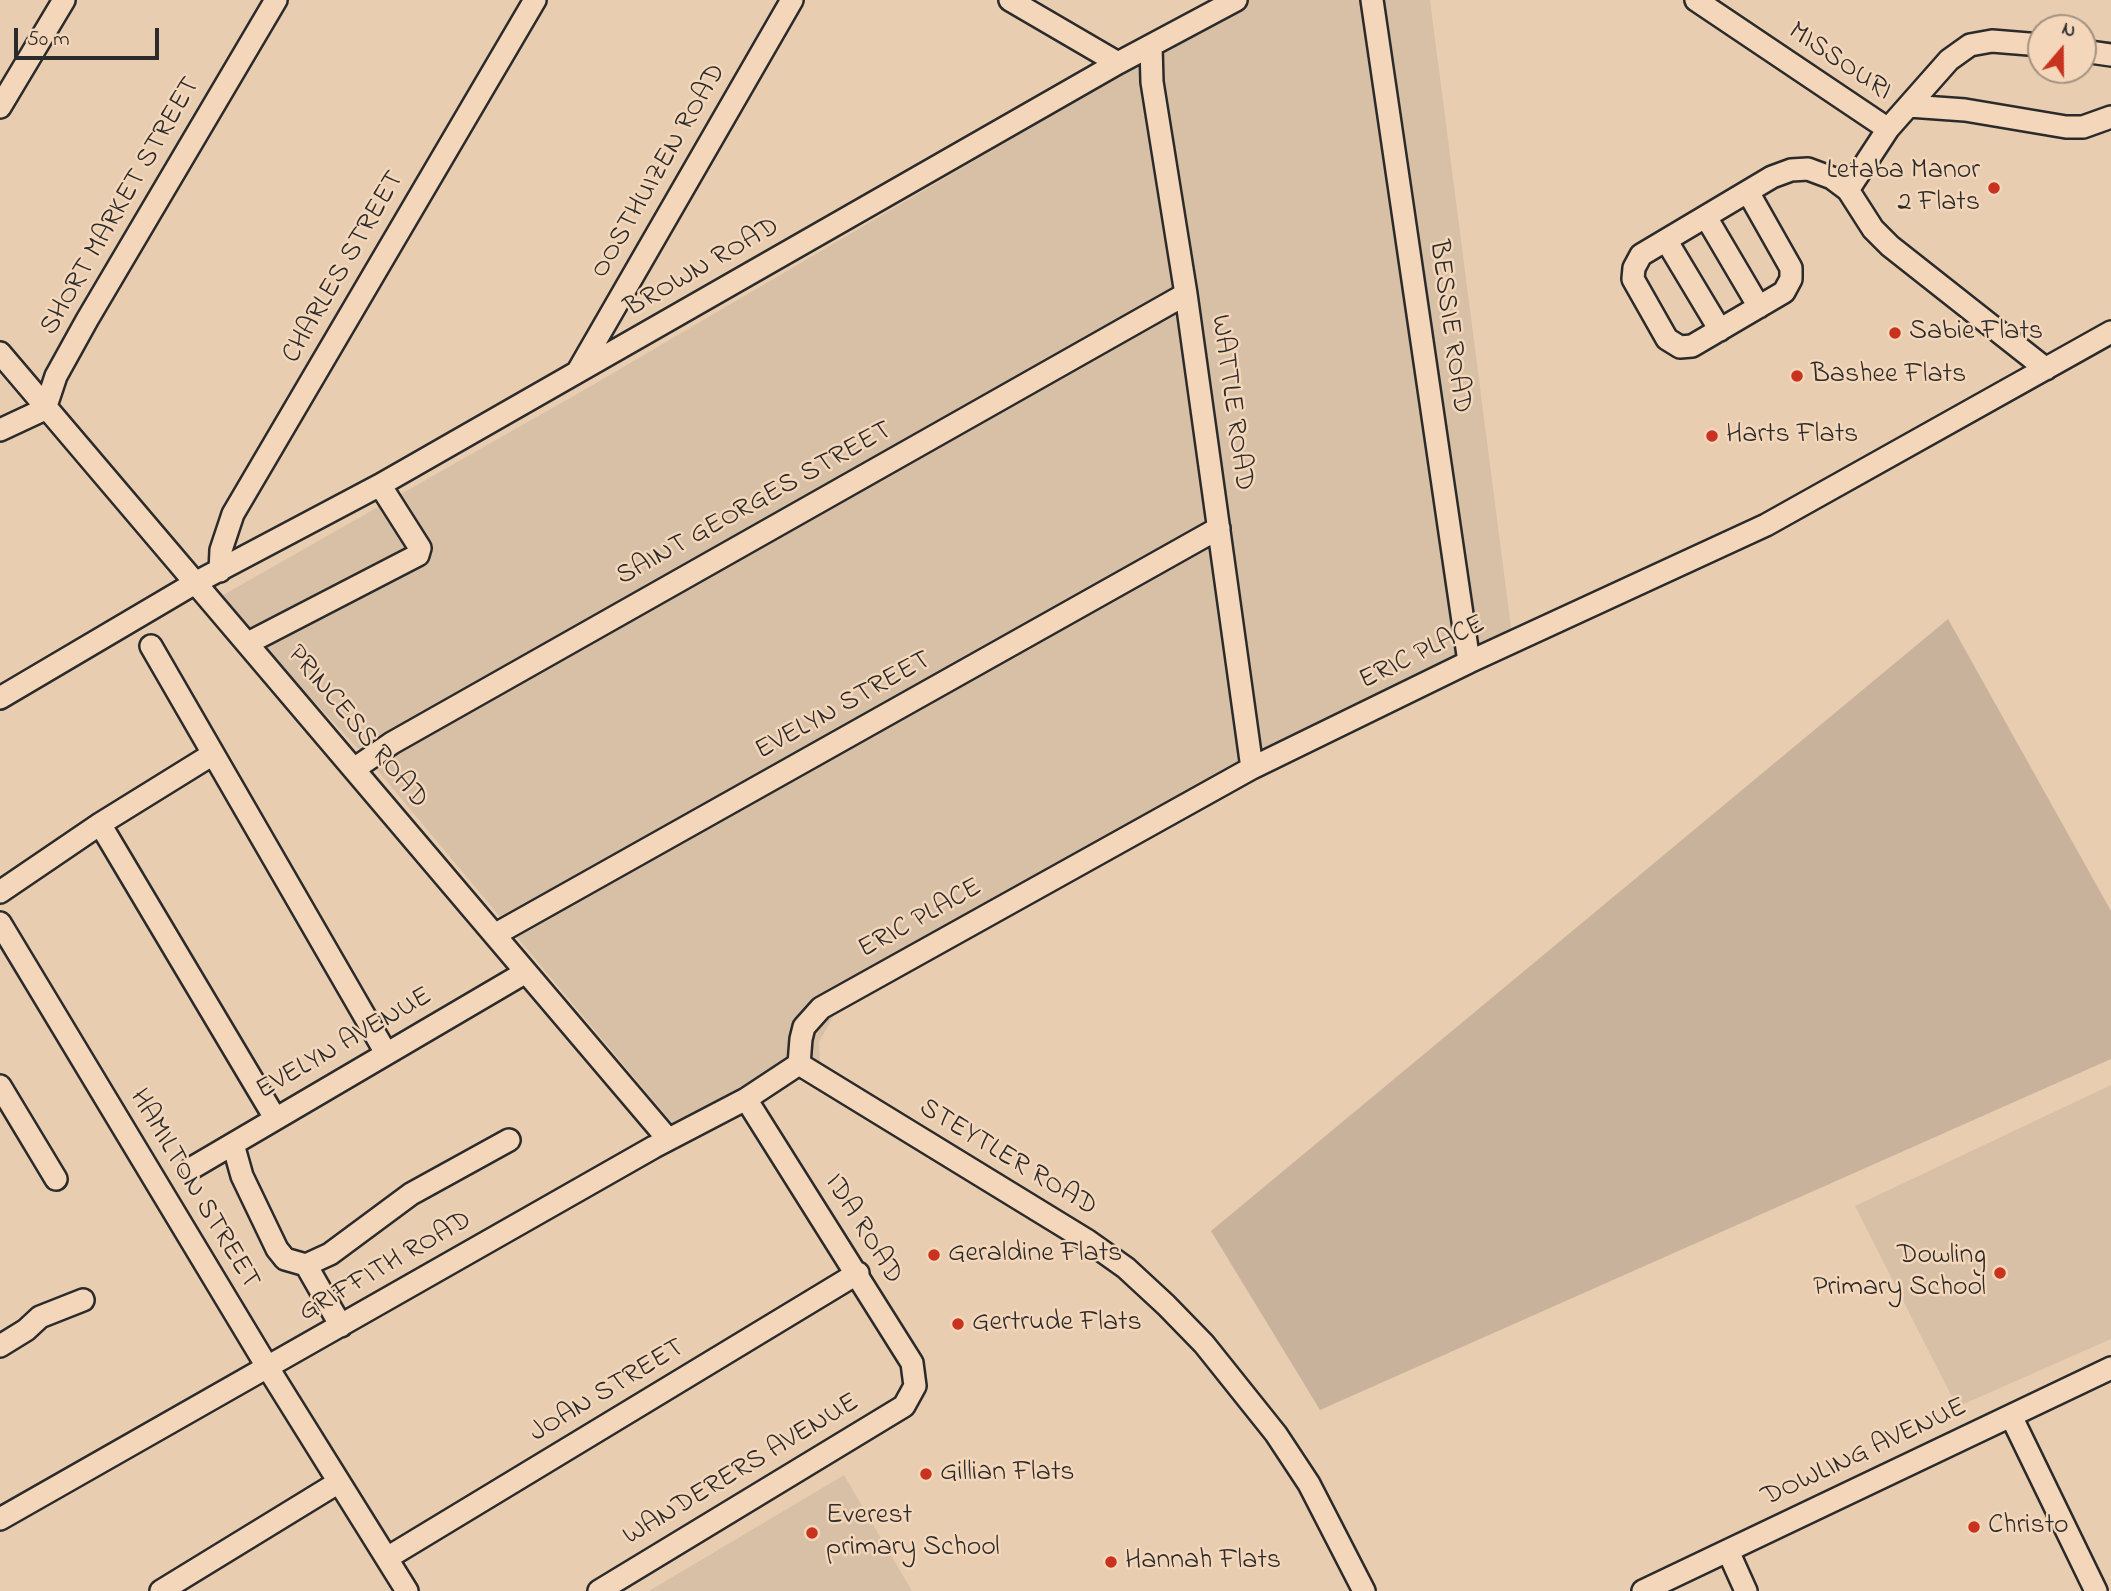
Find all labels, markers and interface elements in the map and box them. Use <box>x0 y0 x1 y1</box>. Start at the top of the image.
scale bar <box>18 14 163 58</box>
north arrow <box>2027 14 2097 84</box>
street label: MISSOURI <box>1781 16 1897 110</box>
text: N <box>2058 16 2079 46</box>
text: 50 m <box>27 25 70 55</box>
street label: OOSTHUIZEN ROAD <box>585 59 735 285</box>
street label: SHORT MARKET STREET <box>34 72 210 342</box>
place label: Letaba Manor 2 Flats <box>1827 155 1980 221</box>
street label: CHARLES STREET <box>276 166 414 370</box>
marker: Letaba Manor 2 Flats <box>1986 180 2002 196</box>
street label: BROWN ROAD <box>620 211 786 327</box>
street label: BESSIE ROAD <box>1419 238 1477 416</box>
street label: WATTLE ROAD <box>1201 313 1259 493</box>
place label: Sabie Flats <box>1909 316 2043 350</box>
marker: Sabie Flats <box>1887 325 1903 341</box>
place label: Bashee Flats <box>1811 359 1966 393</box>
marker: Bashee Flats <box>1789 368 1805 384</box>
street label: SAINT GEORGES STREET <box>611 415 899 595</box>
place label: Harts Flats <box>1726 419 1858 453</box>
marker: Harts Flats <box>1704 428 1720 444</box>
street label: ERIC PLACE <box>1355 609 1491 699</box>
street label: PRINCESS ROAD <box>278 640 434 816</box>
street label: EVELYN STREET <box>750 645 938 769</box>
street label: ERIC PLACE <box>853 872 989 968</box>
street label: EVELYN AVENUE <box>251 981 439 1109</box>
street label: HAMILTON STREET <box>120 1084 266 1296</box>
street label: STEYTLER ROAD <box>912 1093 1102 1225</box>
street label: IDA ROAD <box>815 1169 909 1291</box>
street label: GRIFFITH ROAD <box>294 1205 478 1331</box>
place label: Geraldine Flats <box>948 1238 1122 1272</box>
place label: Dowling Primary School <box>1813 1240 1986 1306</box>
marker: Geraldine Flats <box>926 1247 942 1263</box>
marker: Dowling Primary School <box>1992 1265 2008 1281</box>
place label: Gertrude Flats <box>972 1307 1142 1341</box>
marker: Gertrude Flats <box>950 1316 966 1332</box>
street label: JOAN STREET <box>524 1333 692 1451</box>
street label: WANDERERS AVENUE <box>618 1387 866 1555</box>
street label: DOWLING AVENUE <box>1757 1392 1973 1516</box>
place label: Gillian Flats <box>940 1457 1075 1491</box>
marker: Gillian Flats <box>918 1466 934 1482</box>
place label: Everest primary School <box>826 1500 1000 1566</box>
place label: Christo <box>1988 1510 2069 1544</box>
marker: Christo <box>1966 1519 1982 1535</box>
marker: Everest primary School <box>804 1525 820 1541</box>
place label: Hannah Flats <box>1125 1545 1281 1579</box>
marker: Hannah Flats <box>1103 1554 1119 1570</box>

